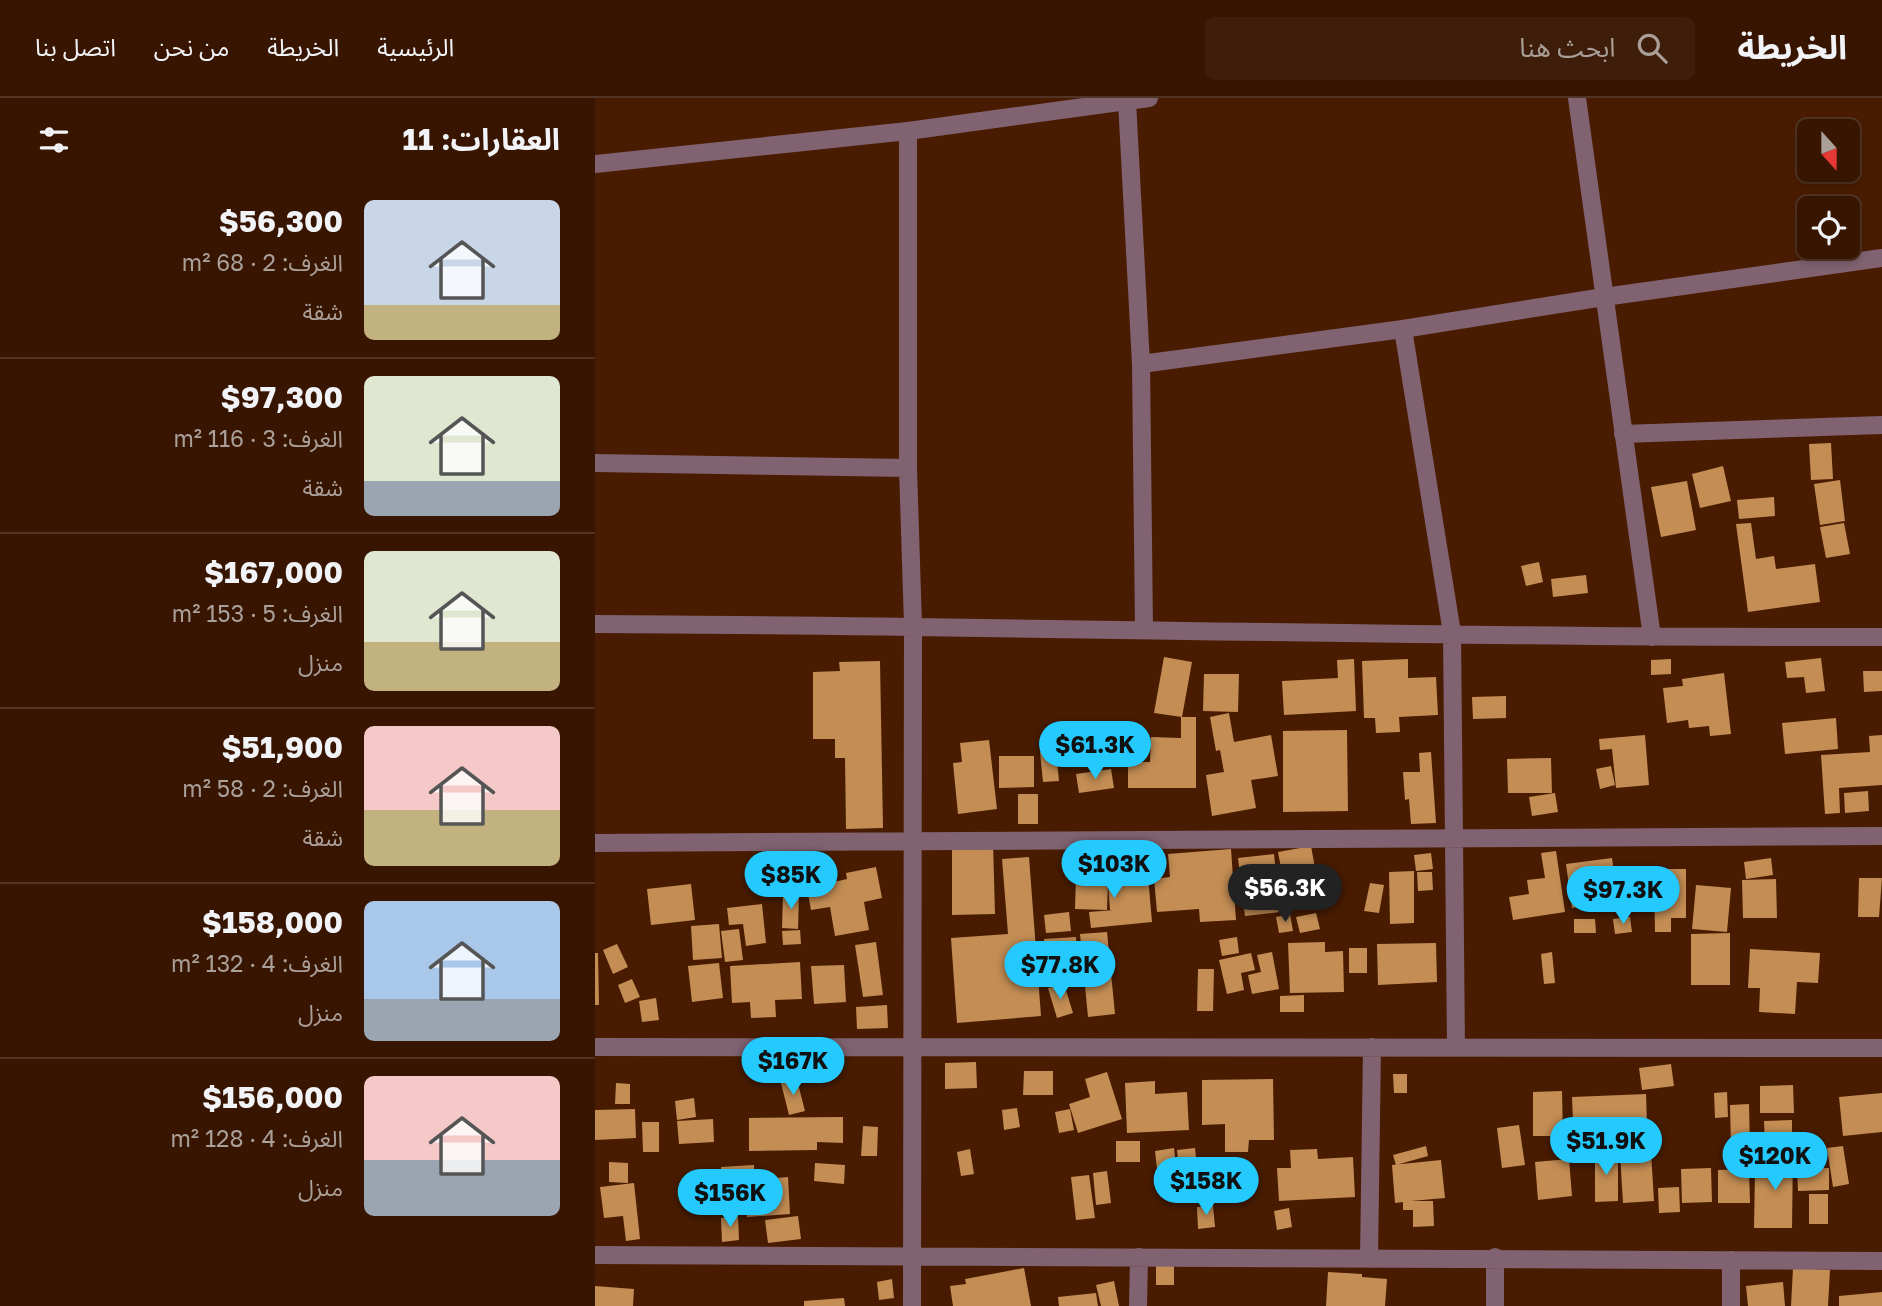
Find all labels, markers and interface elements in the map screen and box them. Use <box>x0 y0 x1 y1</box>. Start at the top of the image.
search box <box>1205 17 1695 80</box>
text: الخريطة <box>1737 27 1847 66</box>
icon: search <box>1633 29 1671 67</box>
text: اتصل بنا <box>35 32 116 61</box>
text: من نحن <box>154 32 229 61</box>
text: الخريطة <box>267 32 339 61</box>
text: الرئيسية <box>377 32 454 61</box>
text: ابحث هنا <box>1519 32 1615 63</box>
north arrow <box>1797 119 1860 182</box>
map controls <box>1797 119 1860 259</box>
icon: filters <box>35 121 73 159</box>
text: العقارات: 11 <box>402 121 560 157</box>
button: locate <box>1797 196 1860 259</box>
text: $56,300 <box>219 203 343 239</box>
icon: home <box>420 228 504 312</box>
text: الغرف: 2 · 68 m² <box>182 248 343 276</box>
text: شقة <box>302 297 343 325</box>
text: $97,300 <box>221 379 343 415</box>
icon: home <box>420 404 504 488</box>
text: الغرف: 3 · 116 m² <box>173 424 343 452</box>
text: شقة <box>302 473 343 501</box>
text: $167,000 <box>204 554 343 590</box>
icon: home <box>420 579 504 663</box>
text: الغرف: 5 · 153 m² <box>172 599 343 627</box>
text: منزل <box>298 648 343 676</box>
pin: $61.3K <box>1038 722 1152 781</box>
text: $51,900 <box>222 729 343 765</box>
text: $61.3K <box>1055 730 1135 758</box>
icon: home <box>420 754 504 838</box>
text: الغرف: 2 · 58 m² <box>182 774 343 802</box>
text: شقة <box>302 823 343 851</box>
pin: $103K <box>1065 840 1163 900</box>
text: $103K <box>1078 849 1150 877</box>
pin: $85K <box>750 852 832 911</box>
text: $85K <box>761 860 821 888</box>
pin: $56.3K <box>1228 864 1342 924</box>
pin: $97.3K <box>1566 866 1680 926</box>
text: $56.3K <box>1244 873 1326 901</box>
text: $97.3K <box>1583 875 1663 903</box>
text: $158,000 <box>202 904 343 940</box>
icon: home <box>420 929 504 1013</box>
pin: $77.8K <box>1003 942 1117 1001</box>
text: الغرف: 4 · 132 m² <box>171 949 343 977</box>
text: $77.8K <box>1020 950 1100 978</box>
text: منزل <box>298 998 343 1026</box>
pin: $167K <box>744 1038 842 1097</box>
text: $167K <box>757 1046 829 1074</box>
text: $156,000 <box>202 1079 343 1115</box>
icon: home <box>420 1104 504 1188</box>
pin: $51.9K <box>1549 1118 1663 1177</box>
text: الغرف: 4 · 128 m² <box>171 1124 343 1152</box>
text: $51.9K <box>1566 1126 1646 1154</box>
pin: $120K <box>1726 1132 1824 1192</box>
text: $120K <box>1739 1141 1811 1169</box>
pin: $158K <box>1157 1158 1255 1217</box>
text: $158K <box>1170 1166 1242 1194</box>
pin: $156K <box>681 1170 779 1229</box>
text: منزل <box>298 1173 343 1201</box>
text: $156K <box>694 1178 766 1206</box>

